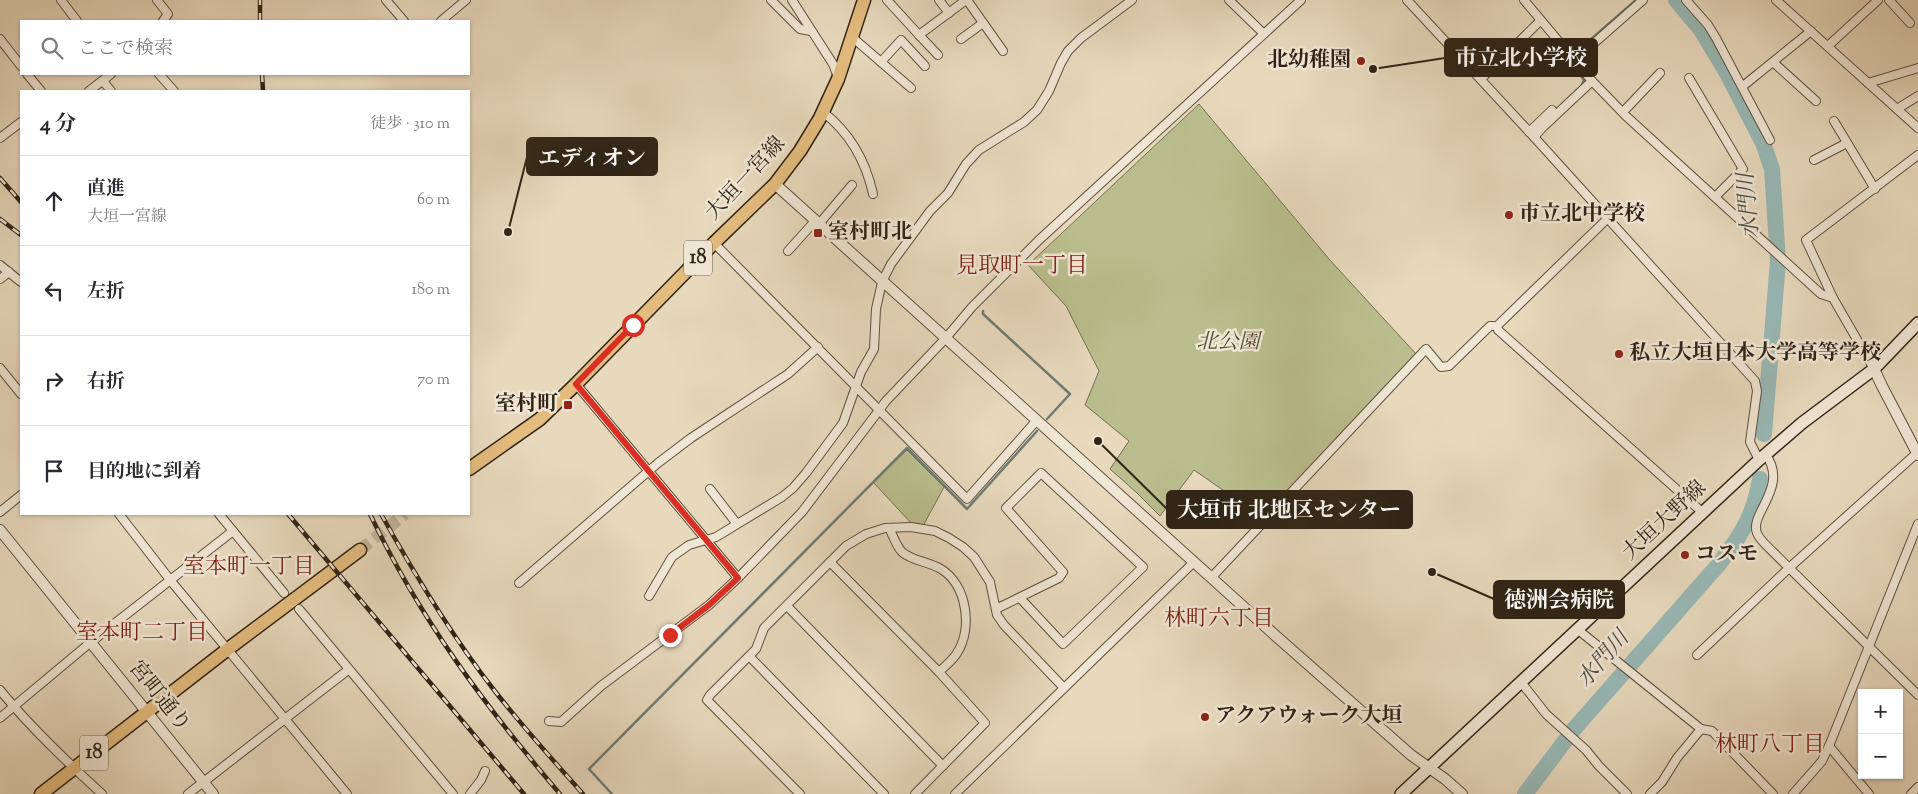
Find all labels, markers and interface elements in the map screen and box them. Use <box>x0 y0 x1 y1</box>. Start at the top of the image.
search box <box>20 20 470 75</box>
icon: search <box>38 34 66 62</box>
text: ここで検索 <box>78 36 173 63</box>
callout: 市立北小学校 <box>1445 39 1597 76</box>
text: 市立北小学校 <box>1455 44 1587 76</box>
place label: 北幼稚園 <box>1267 46 1351 76</box>
marker: 北幼稚園 <box>1355 55 1367 67</box>
text: 4 分 <box>40 110 76 140</box>
text: 徒歩 · 310 m <box>370 113 450 136</box>
street label: 大垣一宮線 <box>699 130 793 228</box>
callout: エディオン <box>527 138 657 175</box>
text: エディオン <box>538 144 646 176</box>
water label: 水門川 <box>1731 170 1769 240</box>
text: 直進 <box>87 176 125 203</box>
icon: ahead <box>40 187 68 215</box>
text: 60 m <box>417 189 450 212</box>
place label: 市立北中学校 <box>1519 200 1645 230</box>
text: 大垣一宮線 <box>87 206 167 229</box>
marker: 市立北中学校 <box>1503 209 1515 221</box>
place label: 室村町北 <box>828 218 912 248</box>
marker: 室村町北 <box>812 227 824 239</box>
road number: 18 <box>684 240 712 276</box>
district label: 見取町一丁目 <box>956 251 1088 283</box>
icon: left <box>40 277 68 305</box>
text: 左折 <box>87 279 125 306</box>
text: 180 m <box>411 279 450 302</box>
route start <box>622 314 645 337</box>
park label: 北公園 <box>1197 328 1262 358</box>
place label: 私立大垣日本大学高等学校 <box>1629 339 1881 369</box>
marker: 私立大垣日本大学高等学校 <box>1613 348 1625 360</box>
icon: right <box>40 367 68 395</box>
text: 右折 <box>87 369 125 396</box>
text: 70 m <box>417 369 450 392</box>
place label: 室村町 <box>495 390 558 420</box>
marker: 室村町 <box>562 399 574 411</box>
icon: arrive <box>40 457 68 485</box>
text: 目的地に到着 <box>87 459 201 486</box>
street label: 大垣大野線 <box>1616 474 1714 568</box>
callout: 大垣市 北地区センター <box>1167 491 1412 528</box>
text: 大垣市 北地区センター <box>1177 496 1401 528</box>
place label: コスモ <box>1695 540 1758 570</box>
marker: コスモ <box>1679 549 1691 561</box>
district label: 室本町一丁目 <box>183 552 315 584</box>
callout: 徳洲会病院 <box>1494 581 1624 618</box>
text: 徳洲会病院 <box>1504 586 1614 618</box>
district label: 林町六丁目 <box>1164 604 1274 636</box>
district label: 室本町二丁目 <box>76 618 208 650</box>
water label: 水門川 <box>1570 623 1639 695</box>
route end <box>659 624 682 647</box>
street label: 宮町通り <box>121 655 197 739</box>
map controls <box>1858 689 1903 779</box>
button: + <box>1858 689 1903 734</box>
place label: アクアウォーク大垣 <box>1215 702 1403 732</box>
marker: アクアウォーク大垣 <box>1199 711 1211 723</box>
district label: 林町八丁目 <box>1715 730 1825 762</box>
button: − <box>1858 734 1903 779</box>
road number: 18 <box>80 736 108 770</box>

